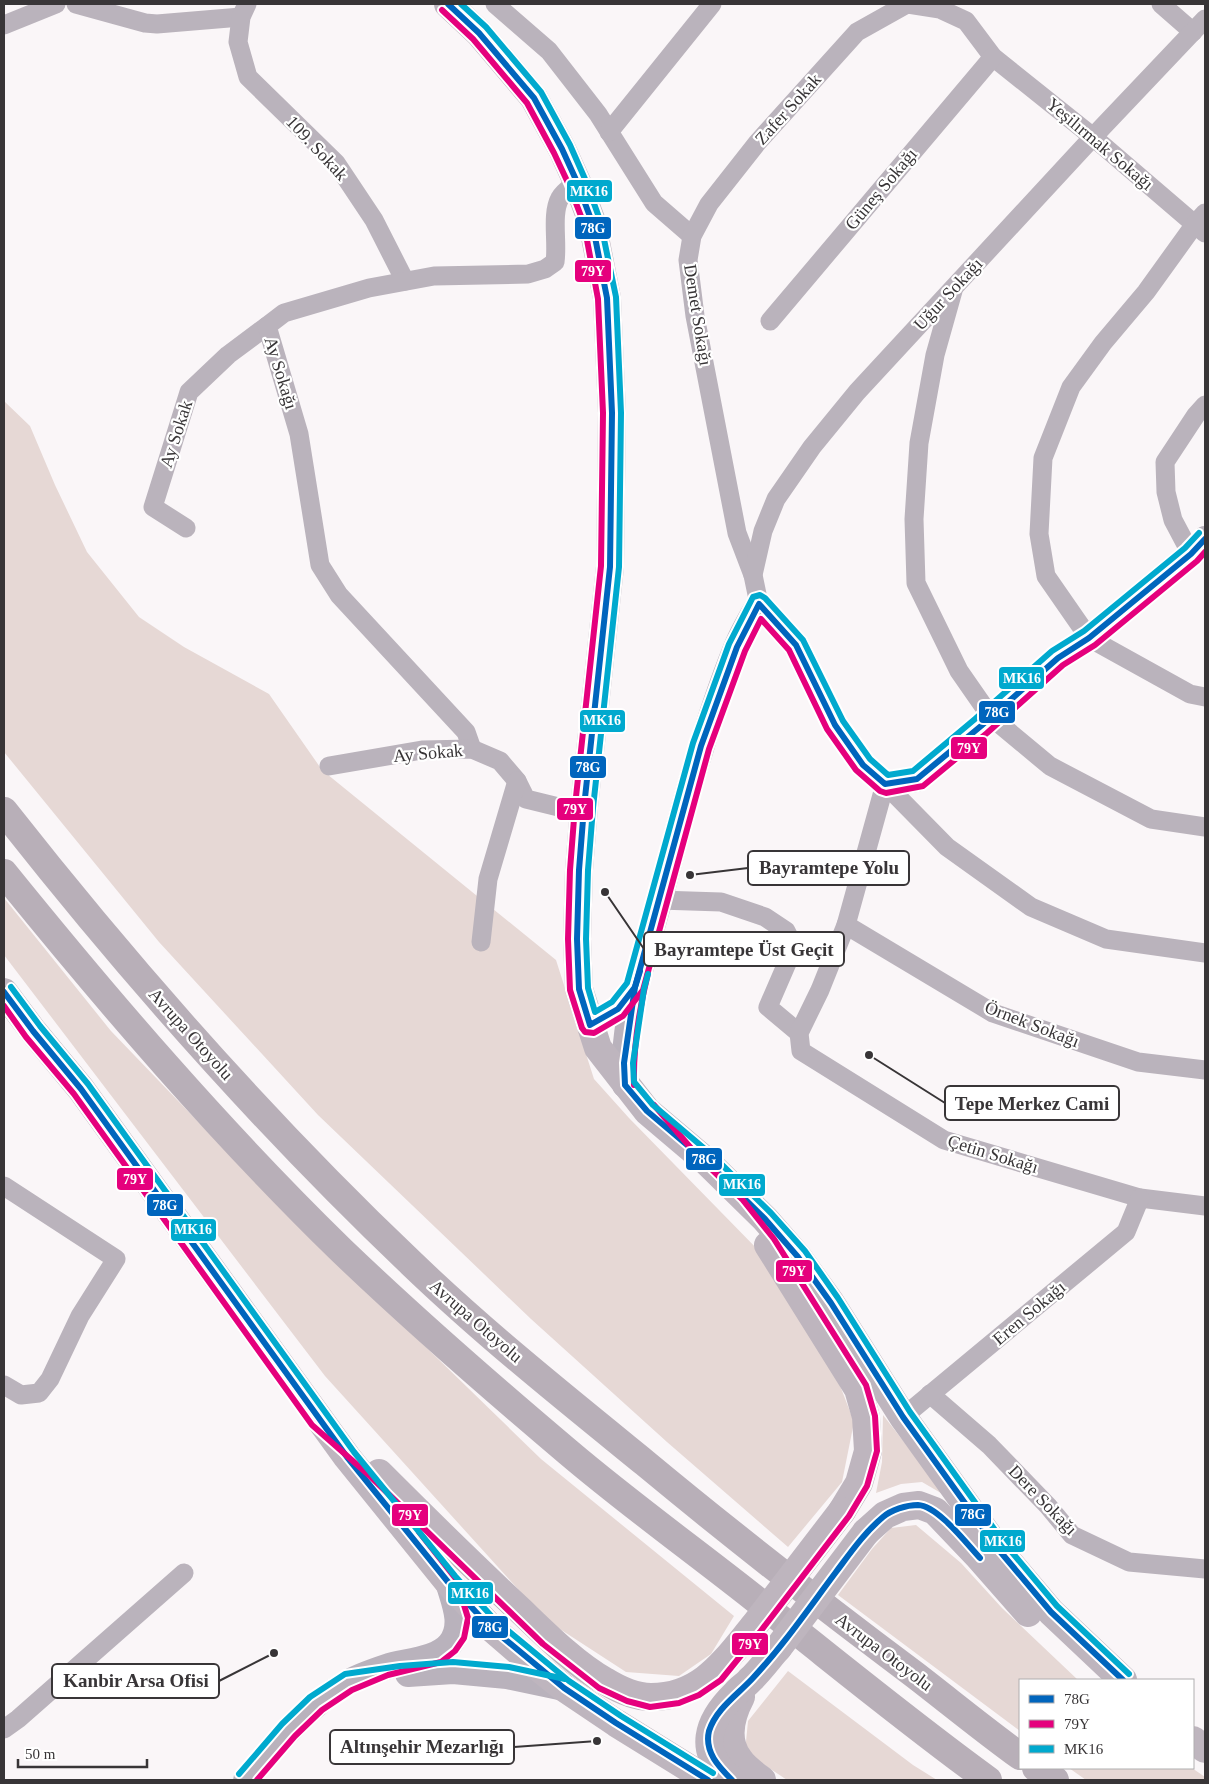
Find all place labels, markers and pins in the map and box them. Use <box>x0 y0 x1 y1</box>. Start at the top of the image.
callout: Bayramtepe Yolu <box>748 851 909 885</box>
callout: Bayramtepe Üst Geçit <box>644 932 844 966</box>
callout: Tepe Merkez Cami <box>945 1086 1119 1120</box>
callout: Kanbir Arsa Ofisi <box>52 1664 219 1698</box>
callout: Altınşehir Mezarlığı <box>330 1730 514 1764</box>

